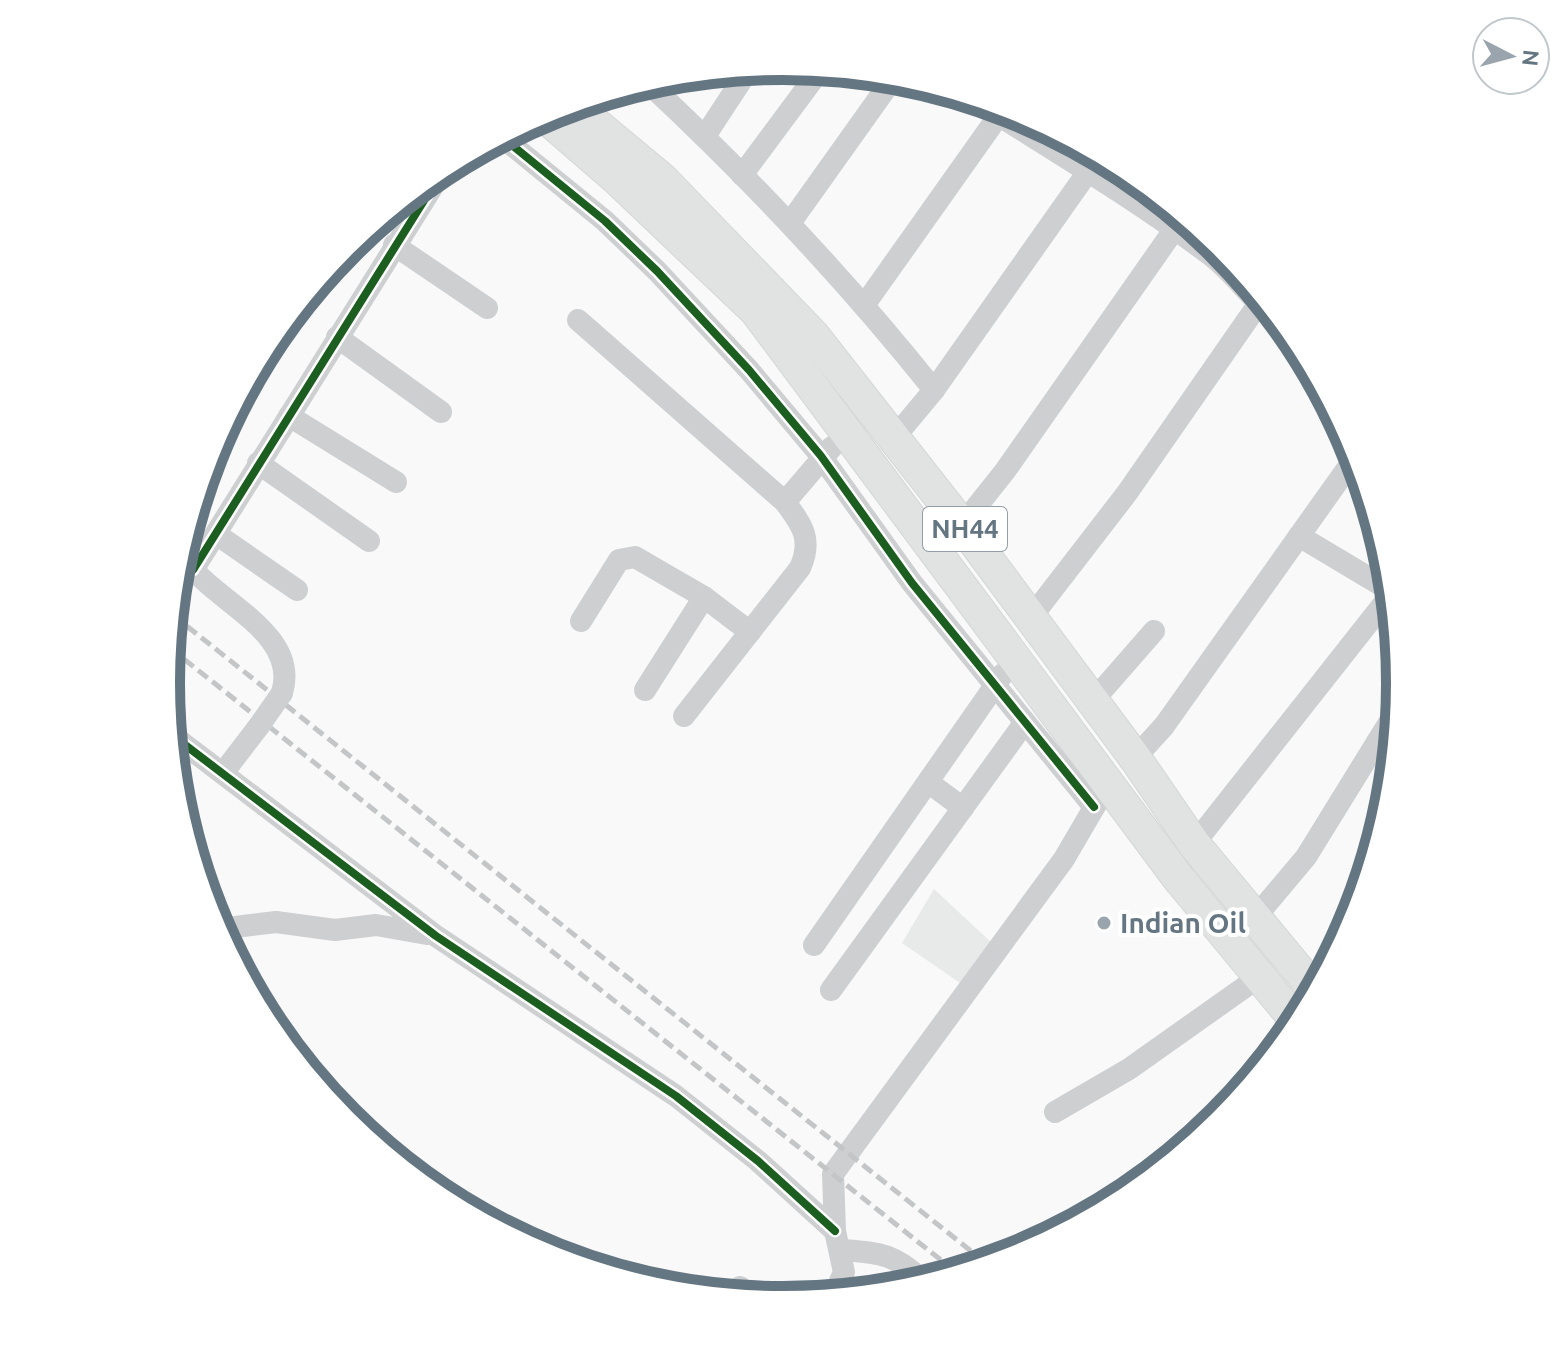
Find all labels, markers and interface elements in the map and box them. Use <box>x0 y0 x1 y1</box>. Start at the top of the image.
north arrow <box>1471 16 1551 96</box>
text: N <box>1518 49 1545 68</box>
road number: NH44 <box>923 507 1007 551</box>
place label: Indian Oil <box>1120 907 1246 938</box>
marker: Indian Oil <box>1095 914 1113 932</box>

